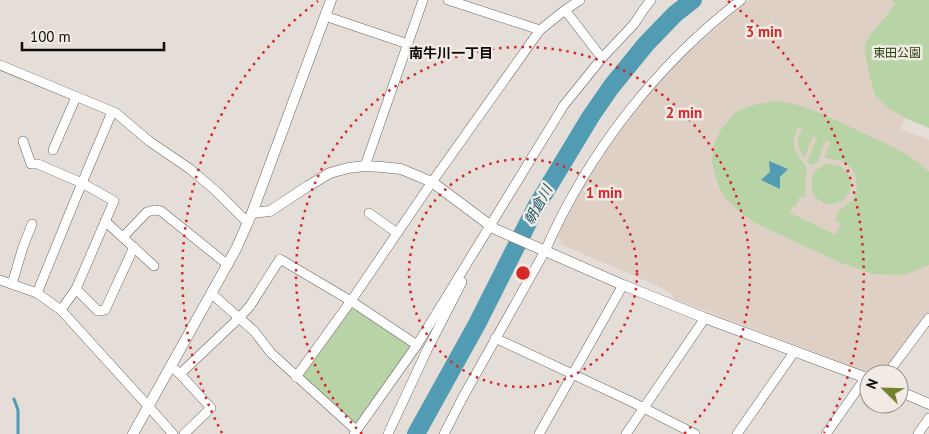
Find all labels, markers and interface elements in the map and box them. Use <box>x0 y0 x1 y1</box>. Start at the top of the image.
scale bar <box>22 20 165 52</box>
text: 3 min <box>746 22 782 41</box>
text: 100 m <box>30 27 71 46</box>
district label: 南牛川一丁目 <box>409 44 493 62</box>
park label: 東田公園 <box>873 45 921 60</box>
text: 2 min <box>666 103 702 122</box>
water label: 朝倉川 <box>520 181 557 228</box>
text: 1 min <box>586 183 622 202</box>
centre of rings <box>514 264 532 282</box>
north arrow <box>859 364 909 414</box>
text: N <box>862 376 882 392</box>

